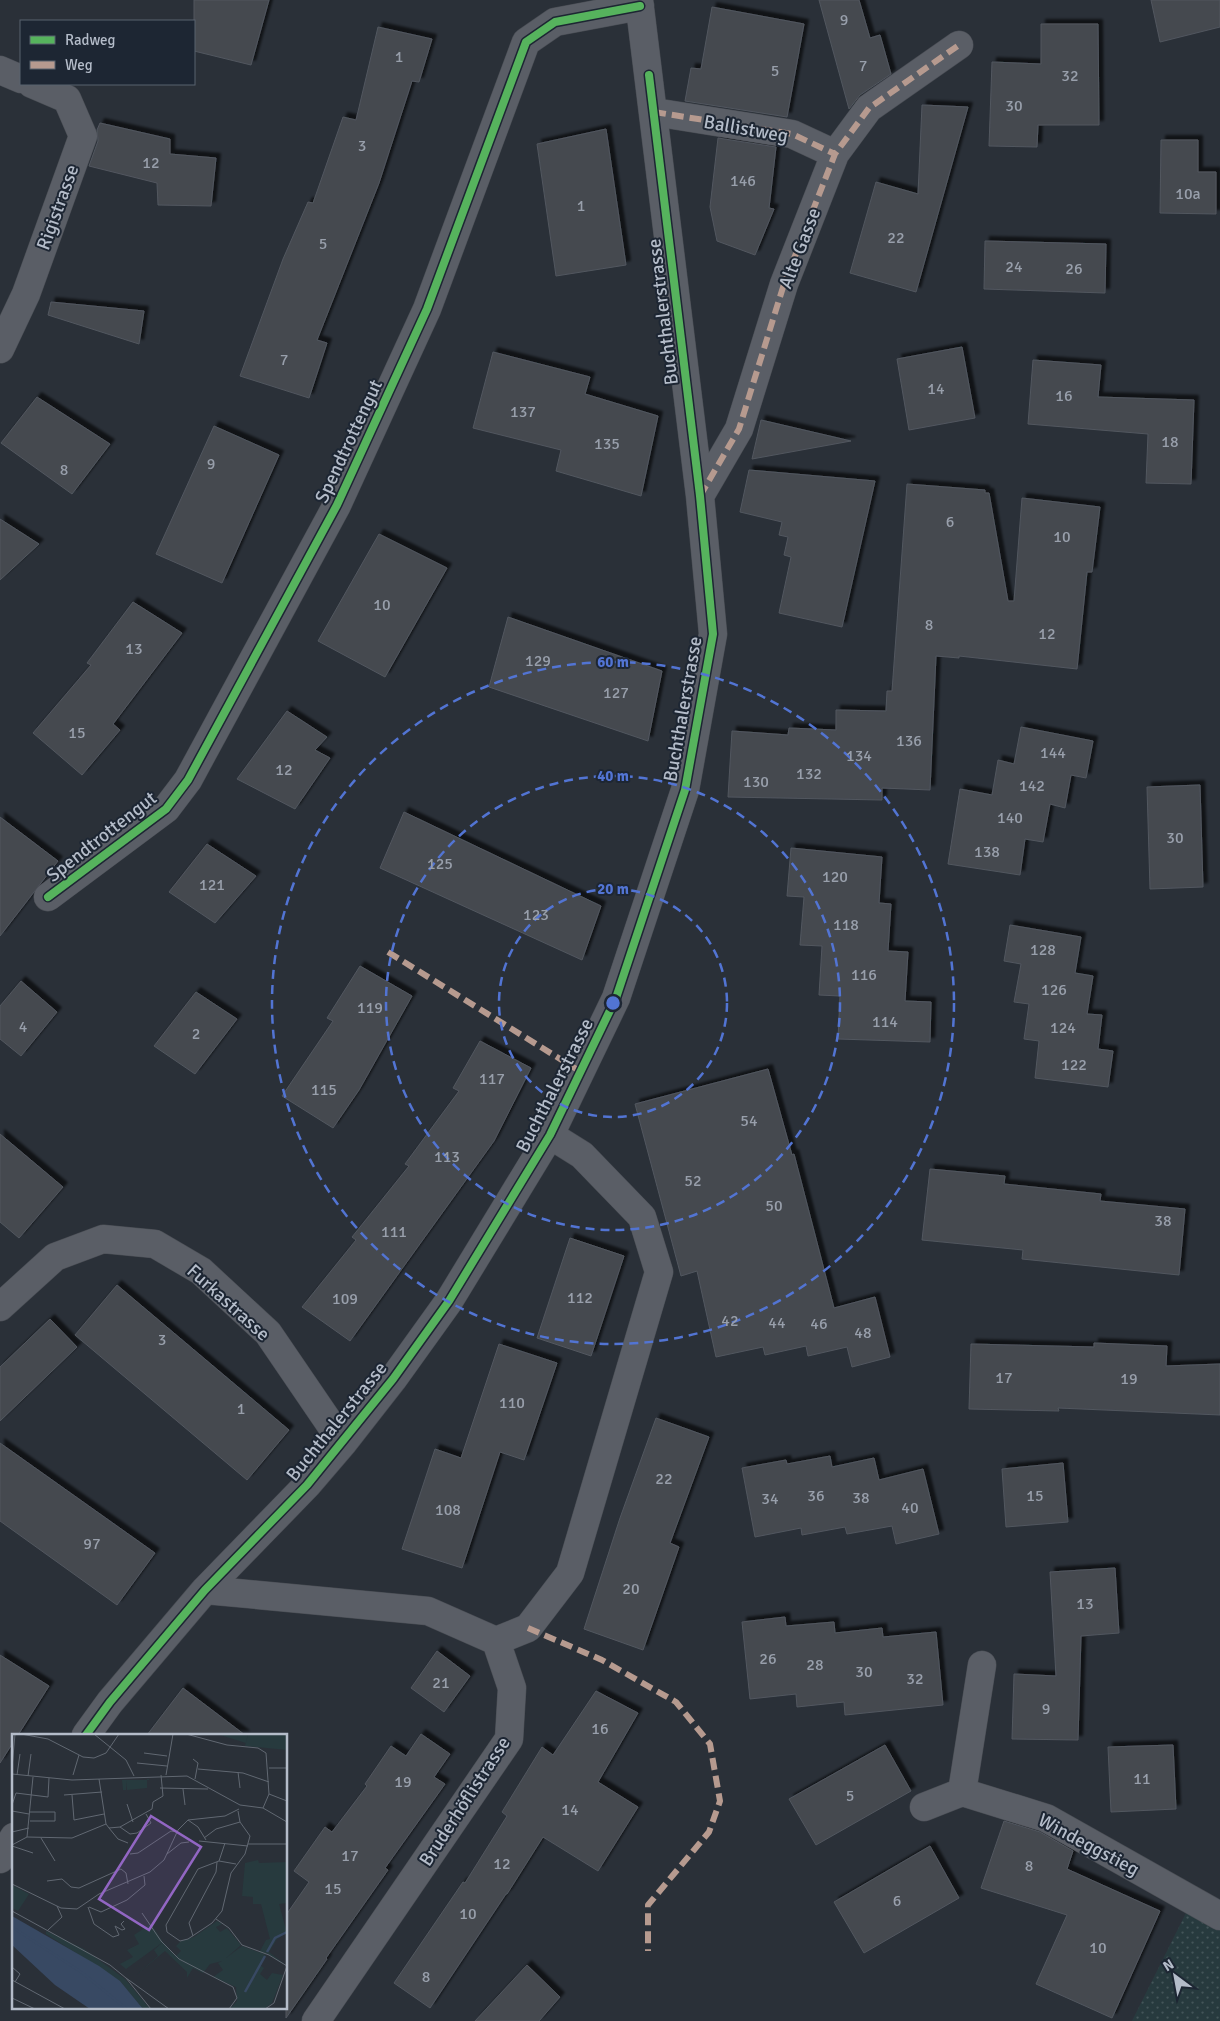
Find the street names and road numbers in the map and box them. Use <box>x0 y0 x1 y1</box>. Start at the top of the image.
street label: Ballistweg <box>702 110 790 148</box>
street label: Rigistrasse <box>31 161 84 253</box>
street label: Alte Gasse <box>774 204 826 292</box>
street label: Buchthalerstrasse <box>642 237 684 386</box>
street label: Spendtrottengut <box>310 375 388 507</box>
street label: Buchthalerstrasse <box>658 635 708 784</box>
street label: Spendtrottengut <box>42 786 162 887</box>
street label: Buchthalerstrasse <box>511 1014 599 1157</box>
street label: Furkastrasse <box>182 1259 275 1346</box>
street label: Buchthalerstrasse <box>281 1357 392 1486</box>
street label: Bruderhöflistrasse <box>414 1732 516 1871</box>
street label: Windeggstieg <box>1034 1808 1143 1882</box>

